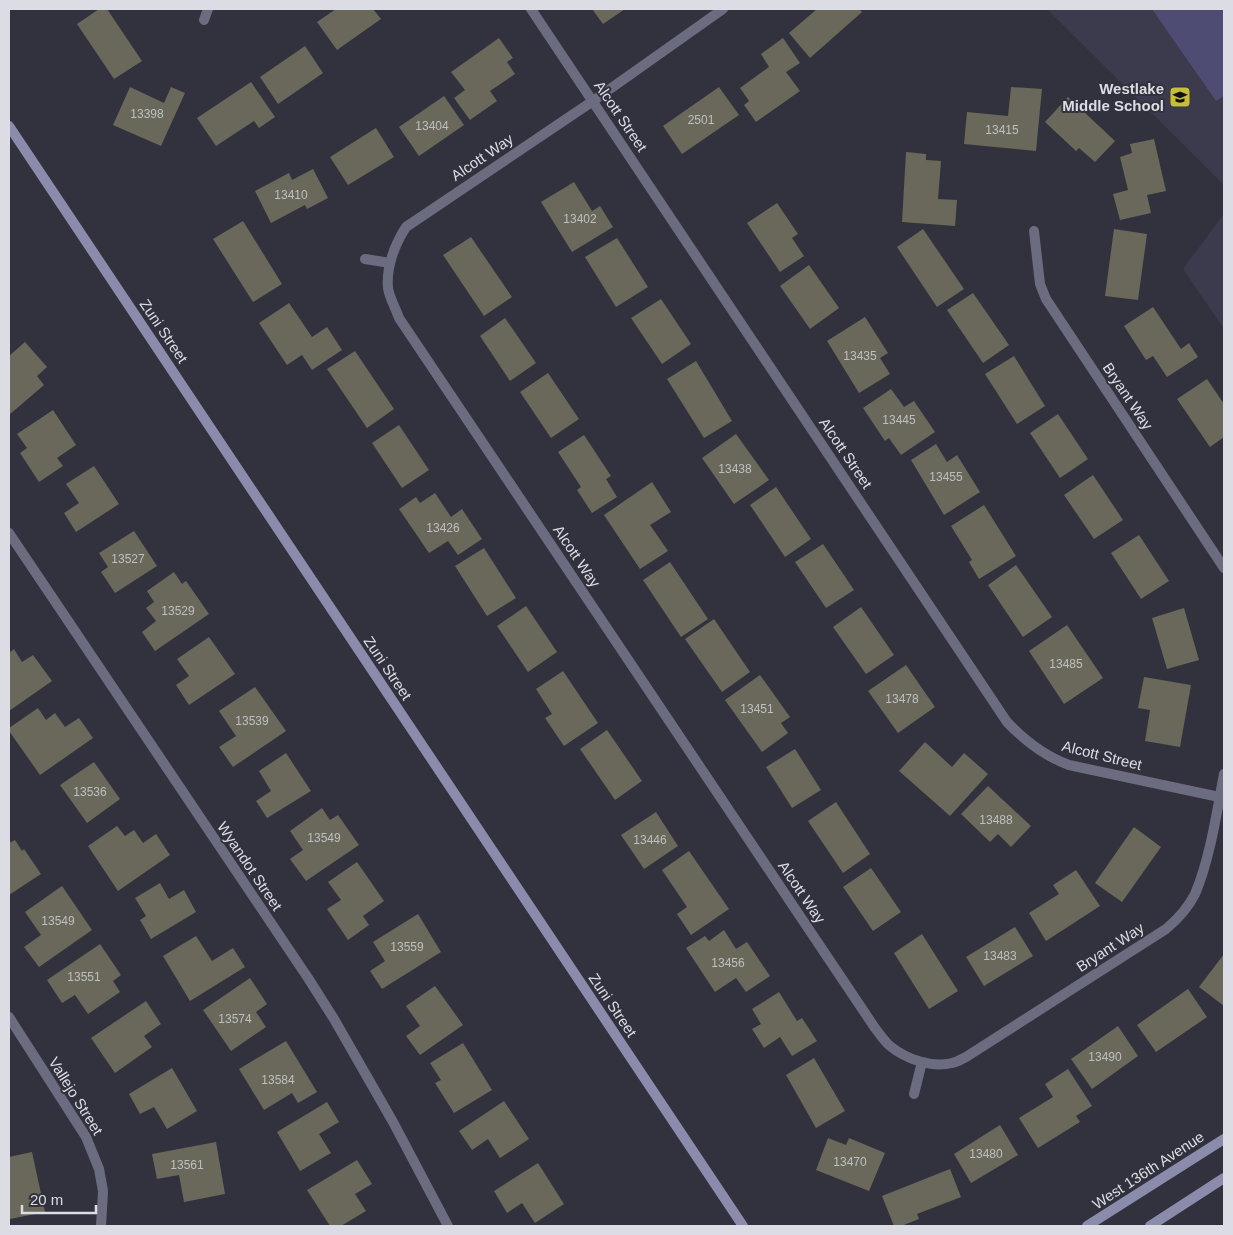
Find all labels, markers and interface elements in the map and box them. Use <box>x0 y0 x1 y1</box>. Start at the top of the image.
street label: Alcott Street <box>591 77 651 155</box>
place label: Westlake Middle School <box>1062 80 1164 114</box>
school or university icon: Westlake Middle School <box>1168 85 1192 109</box>
house number: 13398 <box>130 107 164 121</box>
house number: 2501 <box>688 113 715 127</box>
house number: 13404 <box>415 119 449 133</box>
house number: 13415 <box>985 123 1019 137</box>
street label: Alcott Way <box>448 130 517 184</box>
house number: 13410 <box>274 188 308 202</box>
house number: 13402 <box>563 212 597 226</box>
street label: Zuni Street <box>136 296 192 367</box>
house number: 13435 <box>843 349 877 363</box>
street label: Bryant Way <box>1099 359 1157 433</box>
house number: 13445 <box>882 413 916 427</box>
street label: Alcott Street <box>816 414 876 492</box>
house number: 13438 <box>718 462 752 476</box>
house number: 13455 <box>929 470 963 484</box>
house number: 13426 <box>426 521 460 535</box>
street label: Alcott Way <box>550 522 604 591</box>
house number: 13527 <box>111 552 145 566</box>
house number: 13529 <box>161 604 195 618</box>
street label: Zuni Street <box>360 633 416 704</box>
house number: 13485 <box>1049 657 1083 671</box>
house number: 13478 <box>885 692 919 706</box>
house number: 13451 <box>740 702 774 716</box>
house number: 13539 <box>235 714 269 728</box>
street label: Alcott Street <box>1060 737 1145 773</box>
house number: 13536 <box>73 785 107 799</box>
house number: 13488 <box>979 813 1013 827</box>
street label: Wyandot Street <box>214 818 286 914</box>
house number: 13549 <box>307 831 341 845</box>
house number: 13446 <box>633 833 667 847</box>
street label: Alcott Way <box>775 858 829 927</box>
house number: 13549 <box>41 914 75 928</box>
street label: Bryant Way <box>1073 919 1147 975</box>
house number: 13559 <box>390 940 424 954</box>
house number: 13483 <box>983 949 1017 963</box>
house number: 13456 <box>711 956 745 970</box>
house number: 13551 <box>67 970 101 984</box>
street label: Zuni Street <box>585 970 641 1041</box>
house number: 13574 <box>218 1012 252 1026</box>
house number: 13490 <box>1088 1050 1122 1064</box>
street label: Vallejo Street <box>45 1054 107 1139</box>
house number: 13584 <box>261 1073 295 1087</box>
street label: West 136th Avenue <box>1089 1128 1207 1212</box>
house number: 13480 <box>969 1147 1003 1161</box>
house number: 13470 <box>833 1155 867 1169</box>
house number: 13561 <box>170 1158 204 1172</box>
scale bar <box>22 1182 96 1214</box>
text: 20 m <box>30 1191 63 1208</box>

